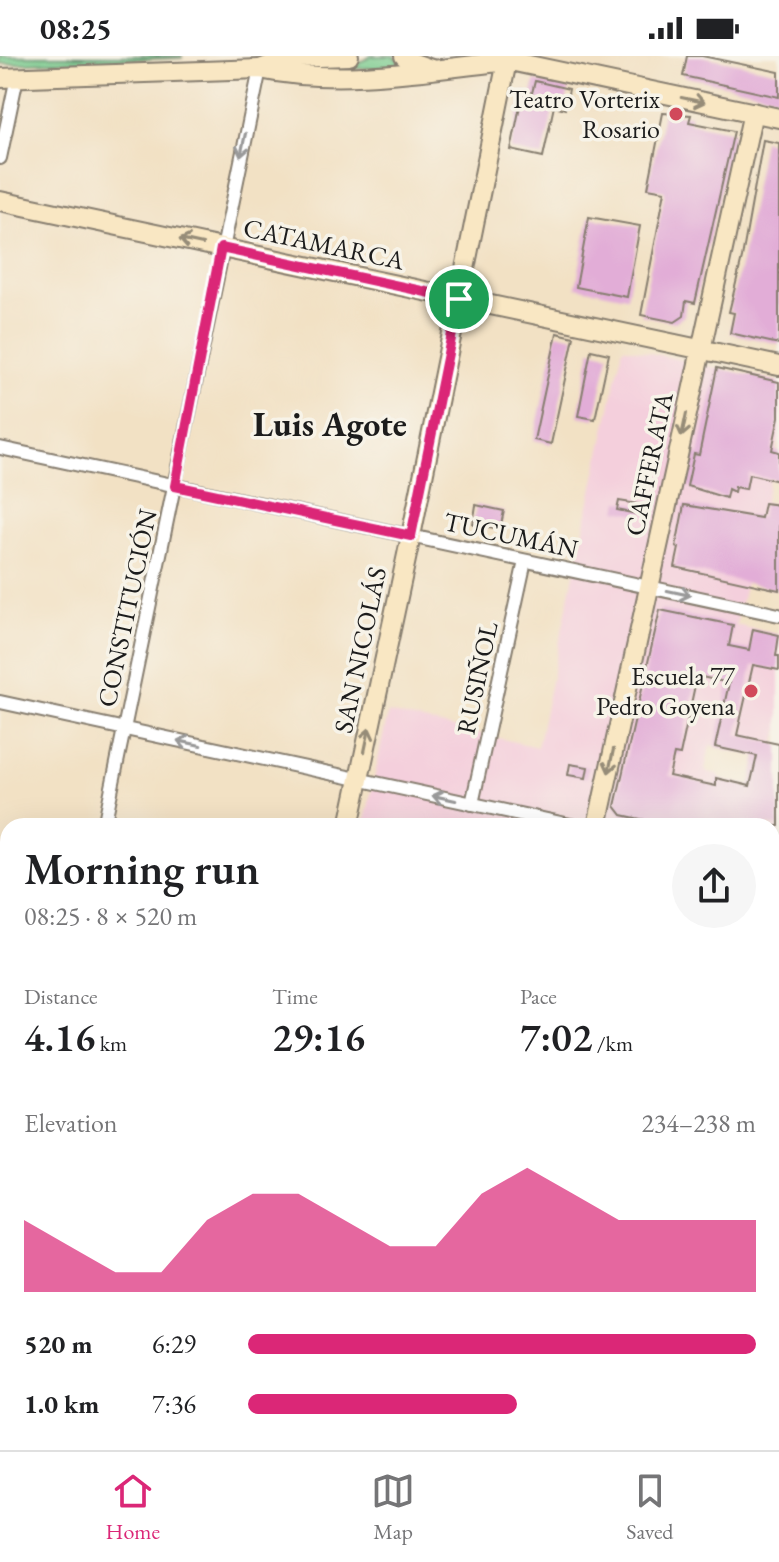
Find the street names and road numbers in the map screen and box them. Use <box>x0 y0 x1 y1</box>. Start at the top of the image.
street label: CATAMARCA <box>240 210 409 278</box>
street label: CAFFERATA <box>617 388 681 539</box>
street label: TUCUMÁN <box>441 504 582 566</box>
street label: CONSTITUCIÓN <box>89 505 165 710</box>
street label: SAN NICOLÁS <box>326 564 394 736</box>
street label: RUSIÑOL <box>448 619 506 737</box>

